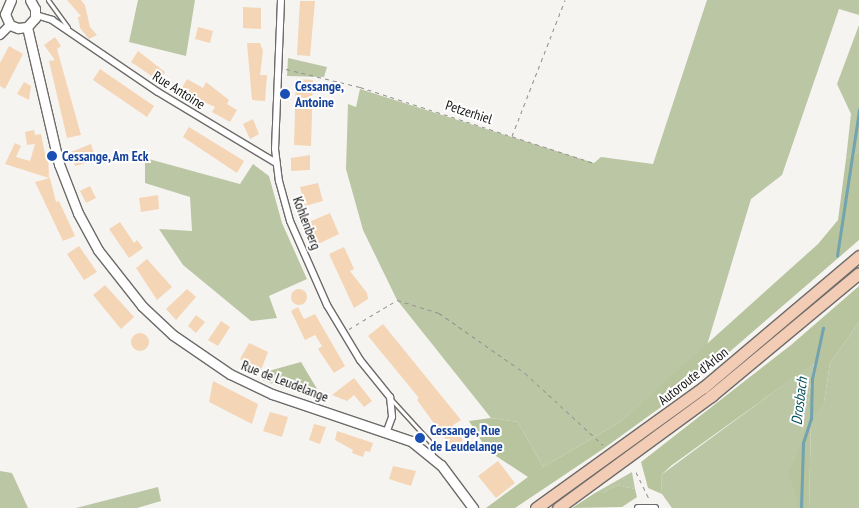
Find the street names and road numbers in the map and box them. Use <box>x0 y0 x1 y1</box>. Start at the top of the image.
street label: Rue Antoine <box>150 67 208 113</box>
street label: Petzerhiel <box>443 97 495 127</box>
street label: Kohlenberg <box>289 194 325 252</box>
street label: Autoroute d'Arlon <box>655 344 731 408</box>
street label: Rue de Leudelange <box>239 357 331 405</box>

